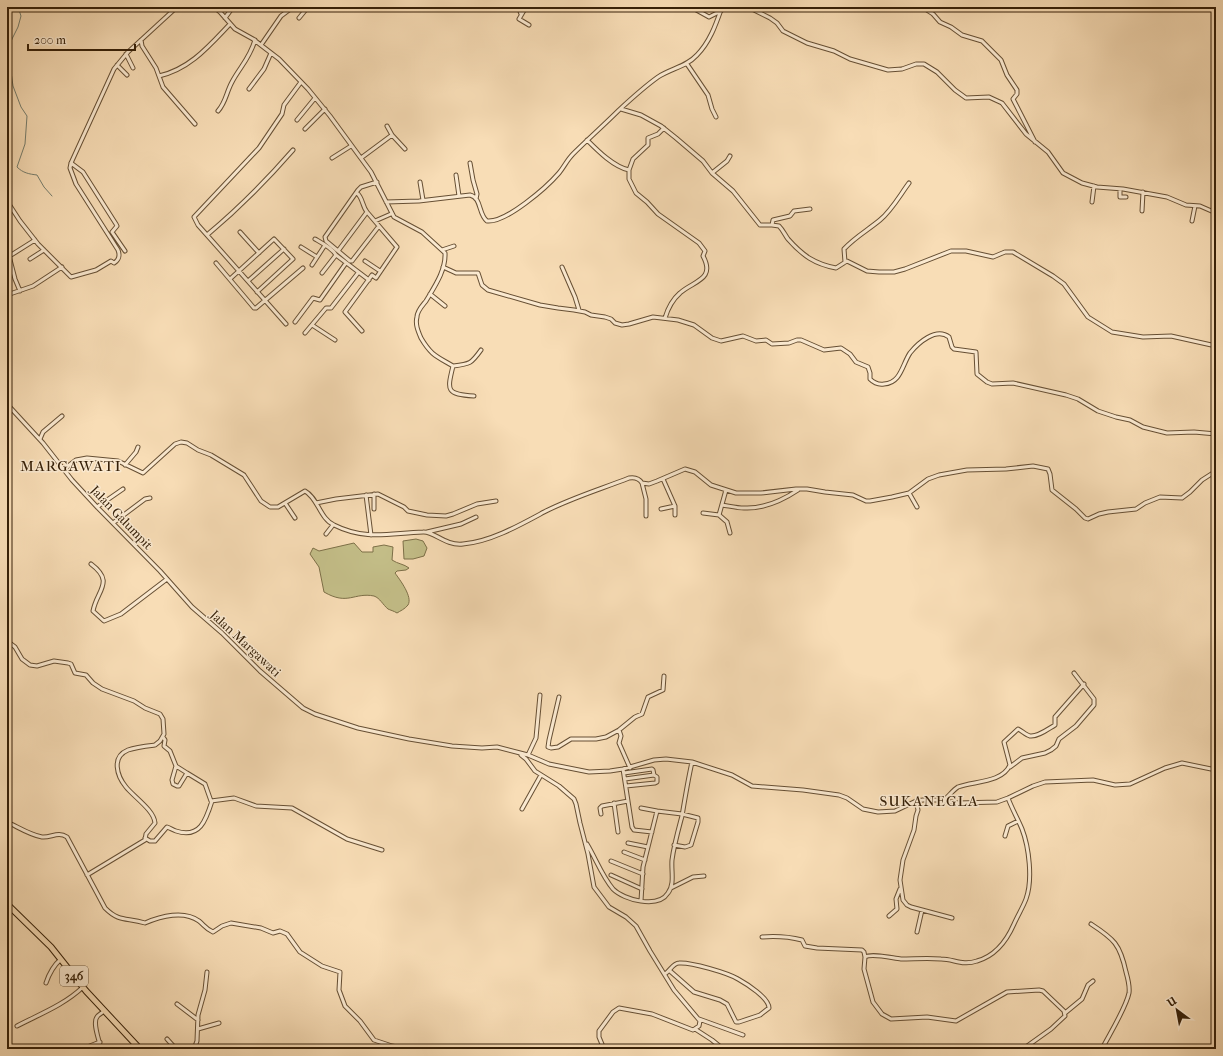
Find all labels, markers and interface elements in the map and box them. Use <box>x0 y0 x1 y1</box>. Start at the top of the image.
scale bar <box>28 26 135 52</box>
text: 200 m <box>34 33 66 47</box>
district label: MARGAWATI <box>20 457 122 475</box>
street label: Jalan Galumpit <box>87 482 156 553</box>
street label: Jalan Margawati <box>207 606 284 680</box>
district label: SUKANEGLA <box>879 792 979 810</box>
road number: 346 <box>60 966 88 986</box>
north arrow <box>1157 990 1197 1030</box>
text: U <box>1164 994 1179 1010</box>

